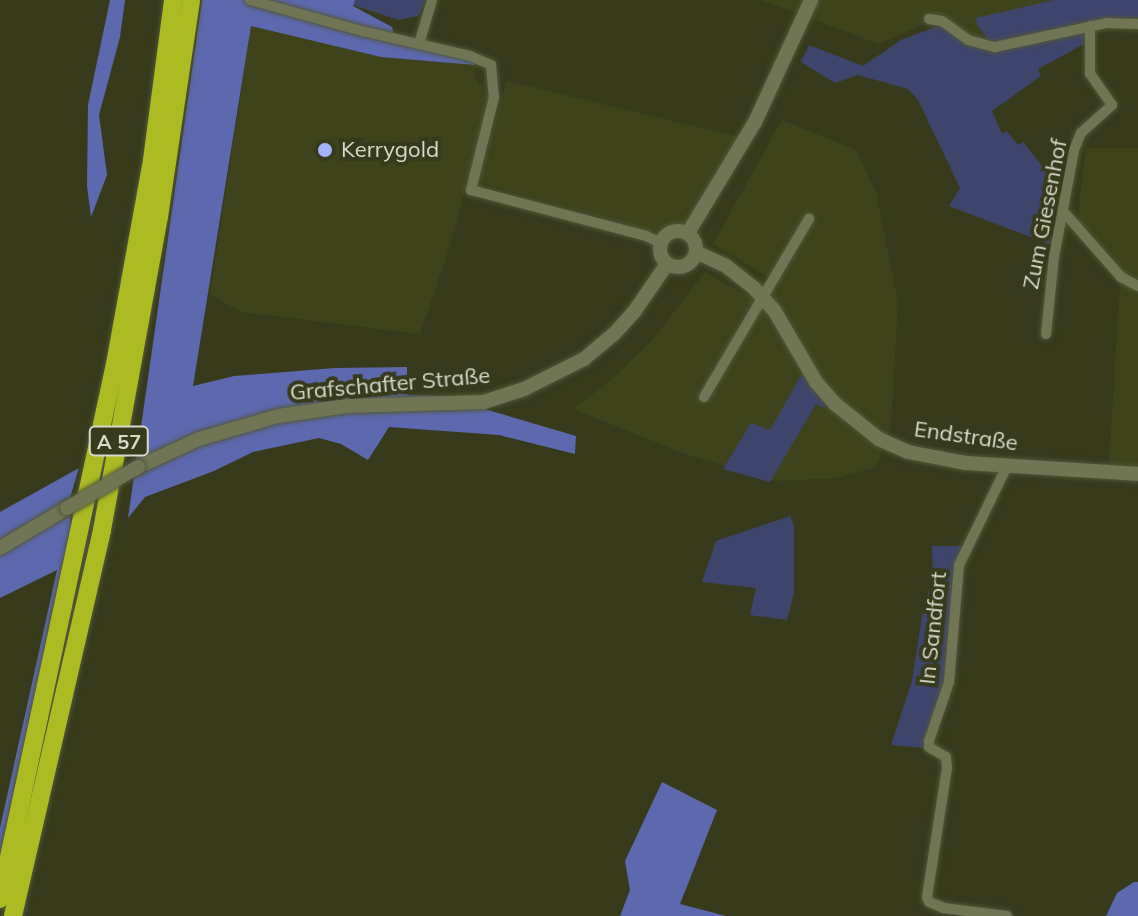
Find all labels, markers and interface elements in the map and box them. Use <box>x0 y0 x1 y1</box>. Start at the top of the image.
place label: Kerrygold <box>341 137 439 163</box>
street label: Zum Giesenhof <box>1017 137 1073 291</box>
marker: Kerrygold <box>316 141 334 159</box>
street label: Grafschafter Straße <box>289 362 491 406</box>
street label: Endstraße <box>912 416 1020 456</box>
road number: A 57 <box>87 425 151 457</box>
street label: In Sandfort <box>914 570 952 686</box>

